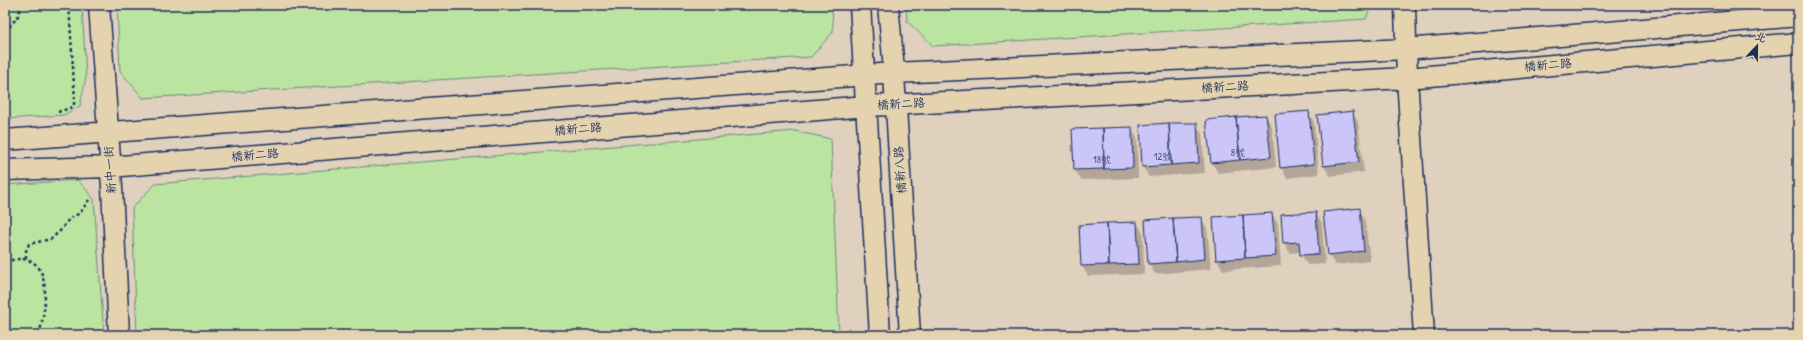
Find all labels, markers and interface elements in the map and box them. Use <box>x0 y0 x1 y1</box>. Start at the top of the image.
north arrow <box>1737 26 1777 66</box>
text: 北 <box>1753 28 1768 45</box>
street label: 橋新二路 <box>1523 54 1573 75</box>
street label: 橋新二路 <box>1201 77 1249 96</box>
street label: 橋新二路 <box>877 94 925 113</box>
street label: 橋新二路 <box>553 118 603 139</box>
street label: 橋新二路 <box>230 144 280 165</box>
street label: 新中一街 <box>99 145 120 195</box>
street label: 橋新八路 <box>889 145 910 195</box>
house number: 8號 <box>1231 146 1245 159</box>
house number: 12號 <box>1154 150 1172 163</box>
house number: 18號 <box>1093 153 1111 166</box>

